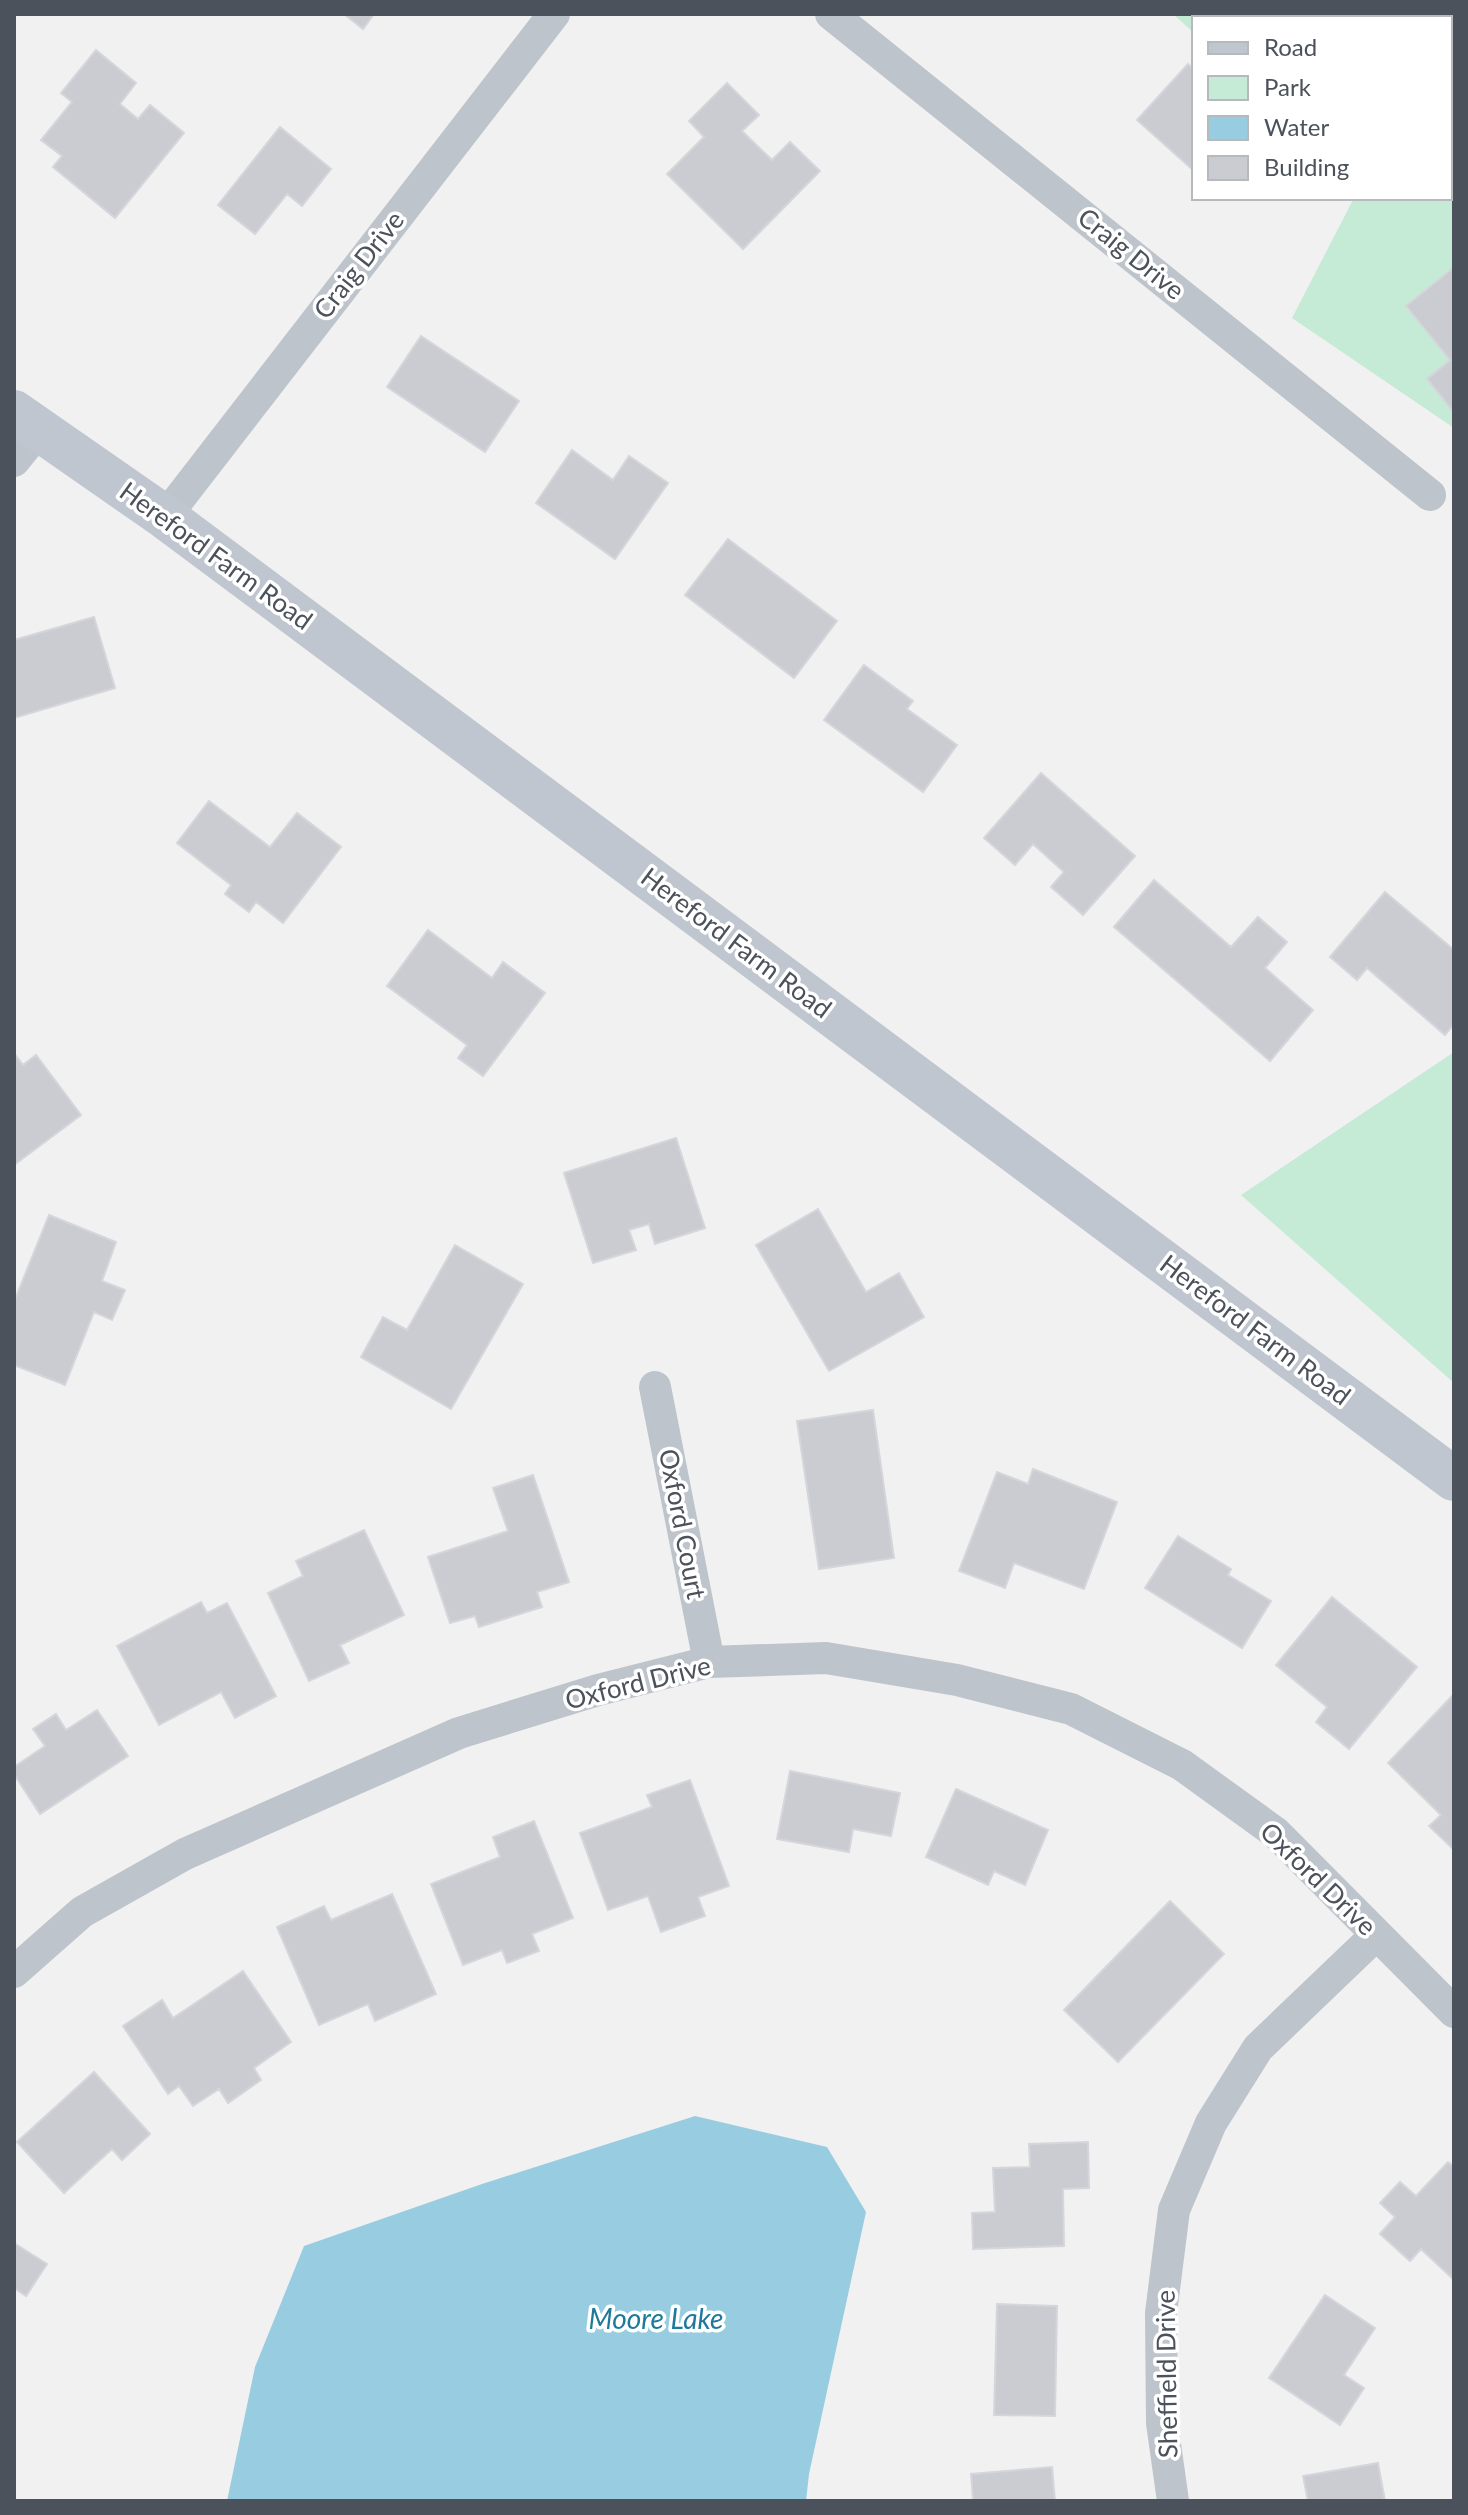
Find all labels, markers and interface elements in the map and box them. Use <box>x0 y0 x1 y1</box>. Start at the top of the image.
legend <box>1192 16 1452 200</box>
text: Road <box>1264 32 1317 61</box>
text: Park <box>1264 72 1312 101</box>
text: Water <box>1264 112 1329 141</box>
text: Building <box>1264 152 1349 181</box>
street label: Craig Drive <box>1072 201 1191 306</box>
street label: Craig Drive <box>306 204 410 325</box>
street label: Hereford Farm Road <box>114 475 319 636</box>
street label: Hereford Farm Road <box>635 860 838 1024</box>
street label: Hereford Farm Road <box>1154 1247 1357 1411</box>
street label: Oxford Court <box>653 1446 713 1602</box>
street label: Oxford Drive <box>562 1648 714 1716</box>
street label: Oxford Drive <box>1254 1815 1383 1942</box>
street label: Sheffield Drive <box>1149 2290 1183 2458</box>
water label: Moore Lake <box>589 2301 723 2335</box>

